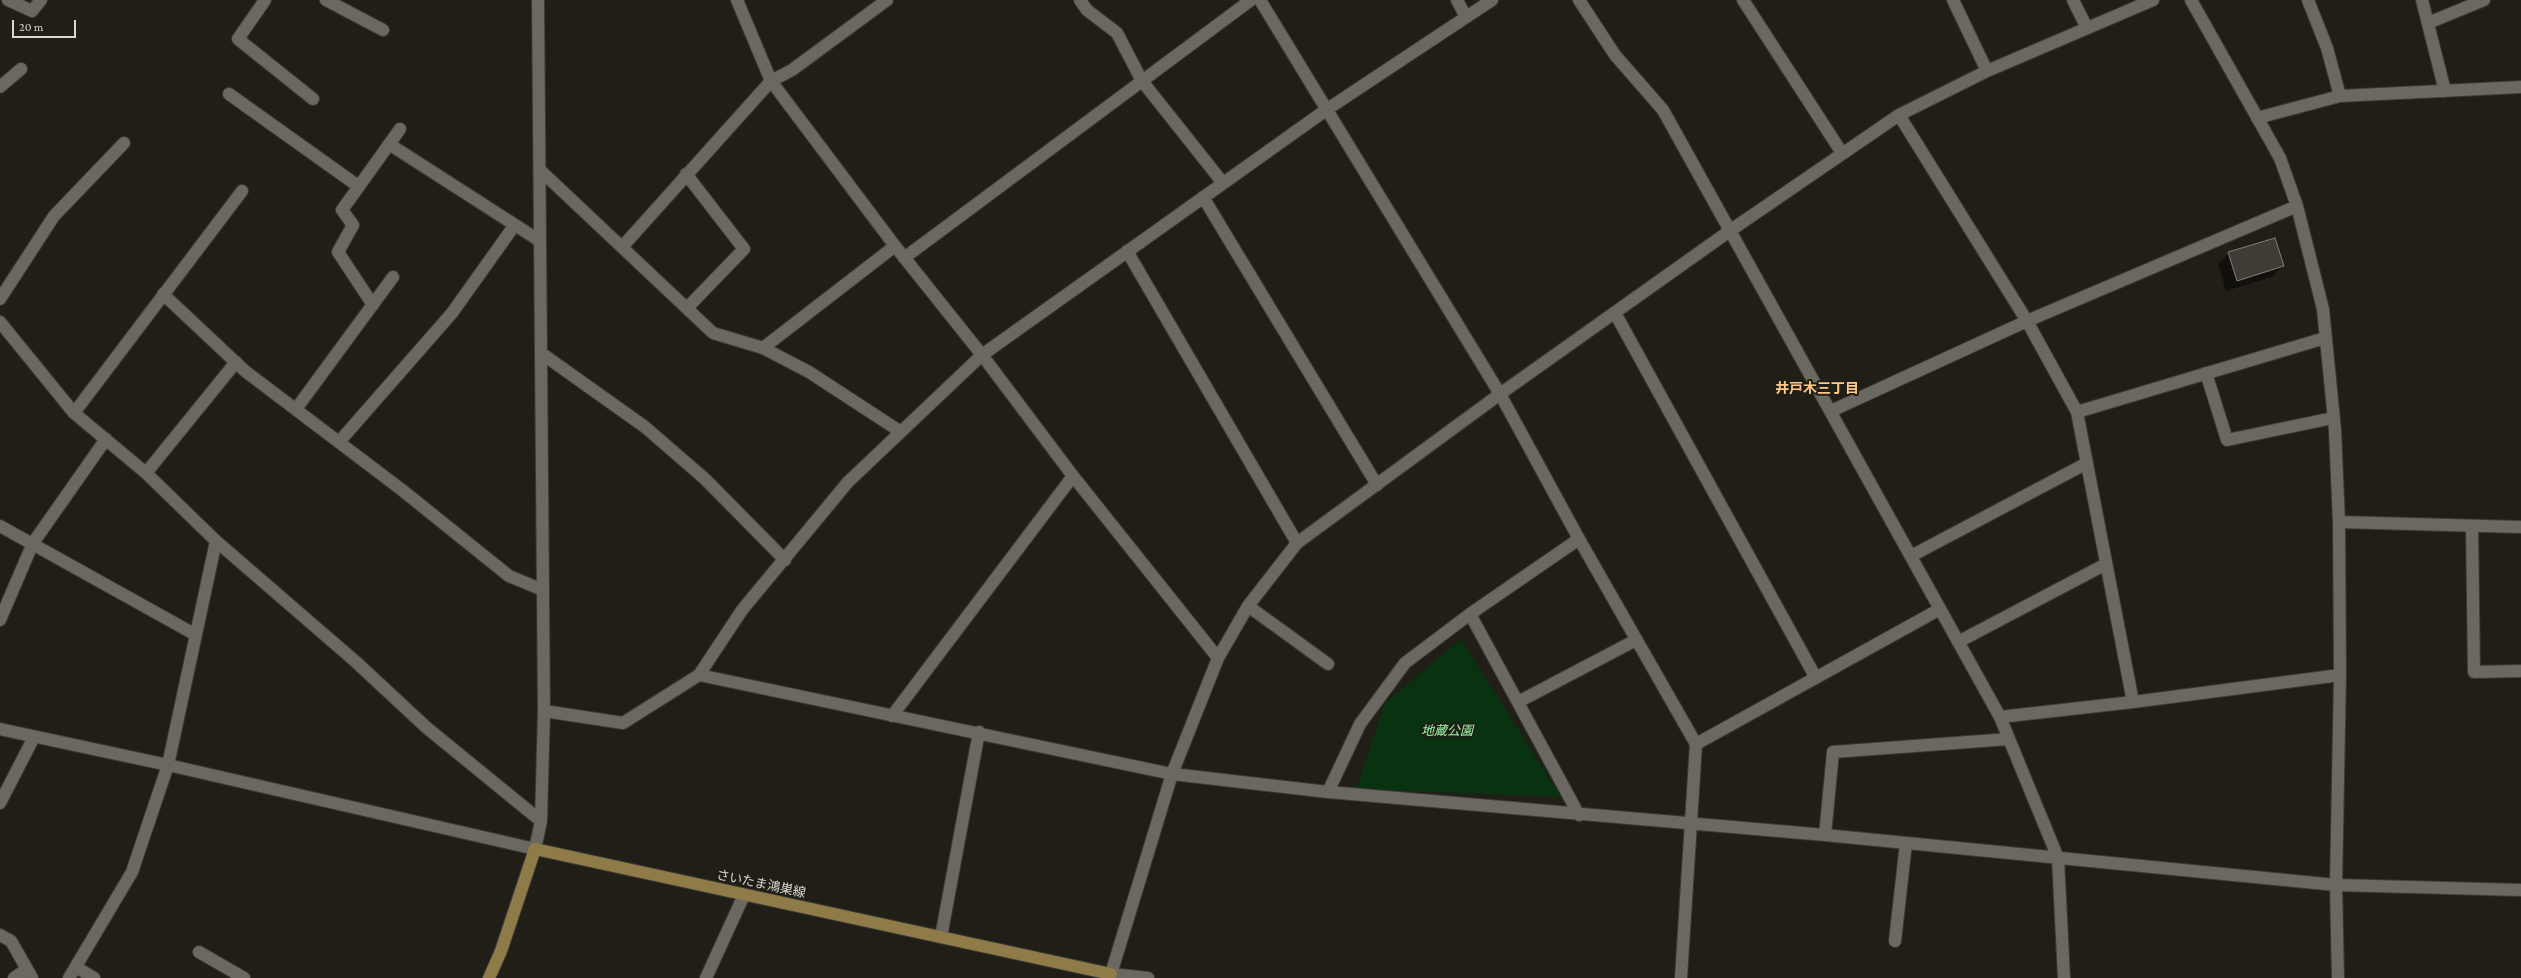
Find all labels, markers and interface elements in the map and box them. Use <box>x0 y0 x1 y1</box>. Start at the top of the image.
scale bar <box>14 12 78 38</box>
text: 20 m <box>19 20 43 34</box>
district label: 井戸木三丁目 <box>1775 381 1859 397</box>
park label: 地蔵公園 <box>1421 723 1473 739</box>
street label: さいたま鴻巣線 <box>715 867 807 901</box>

